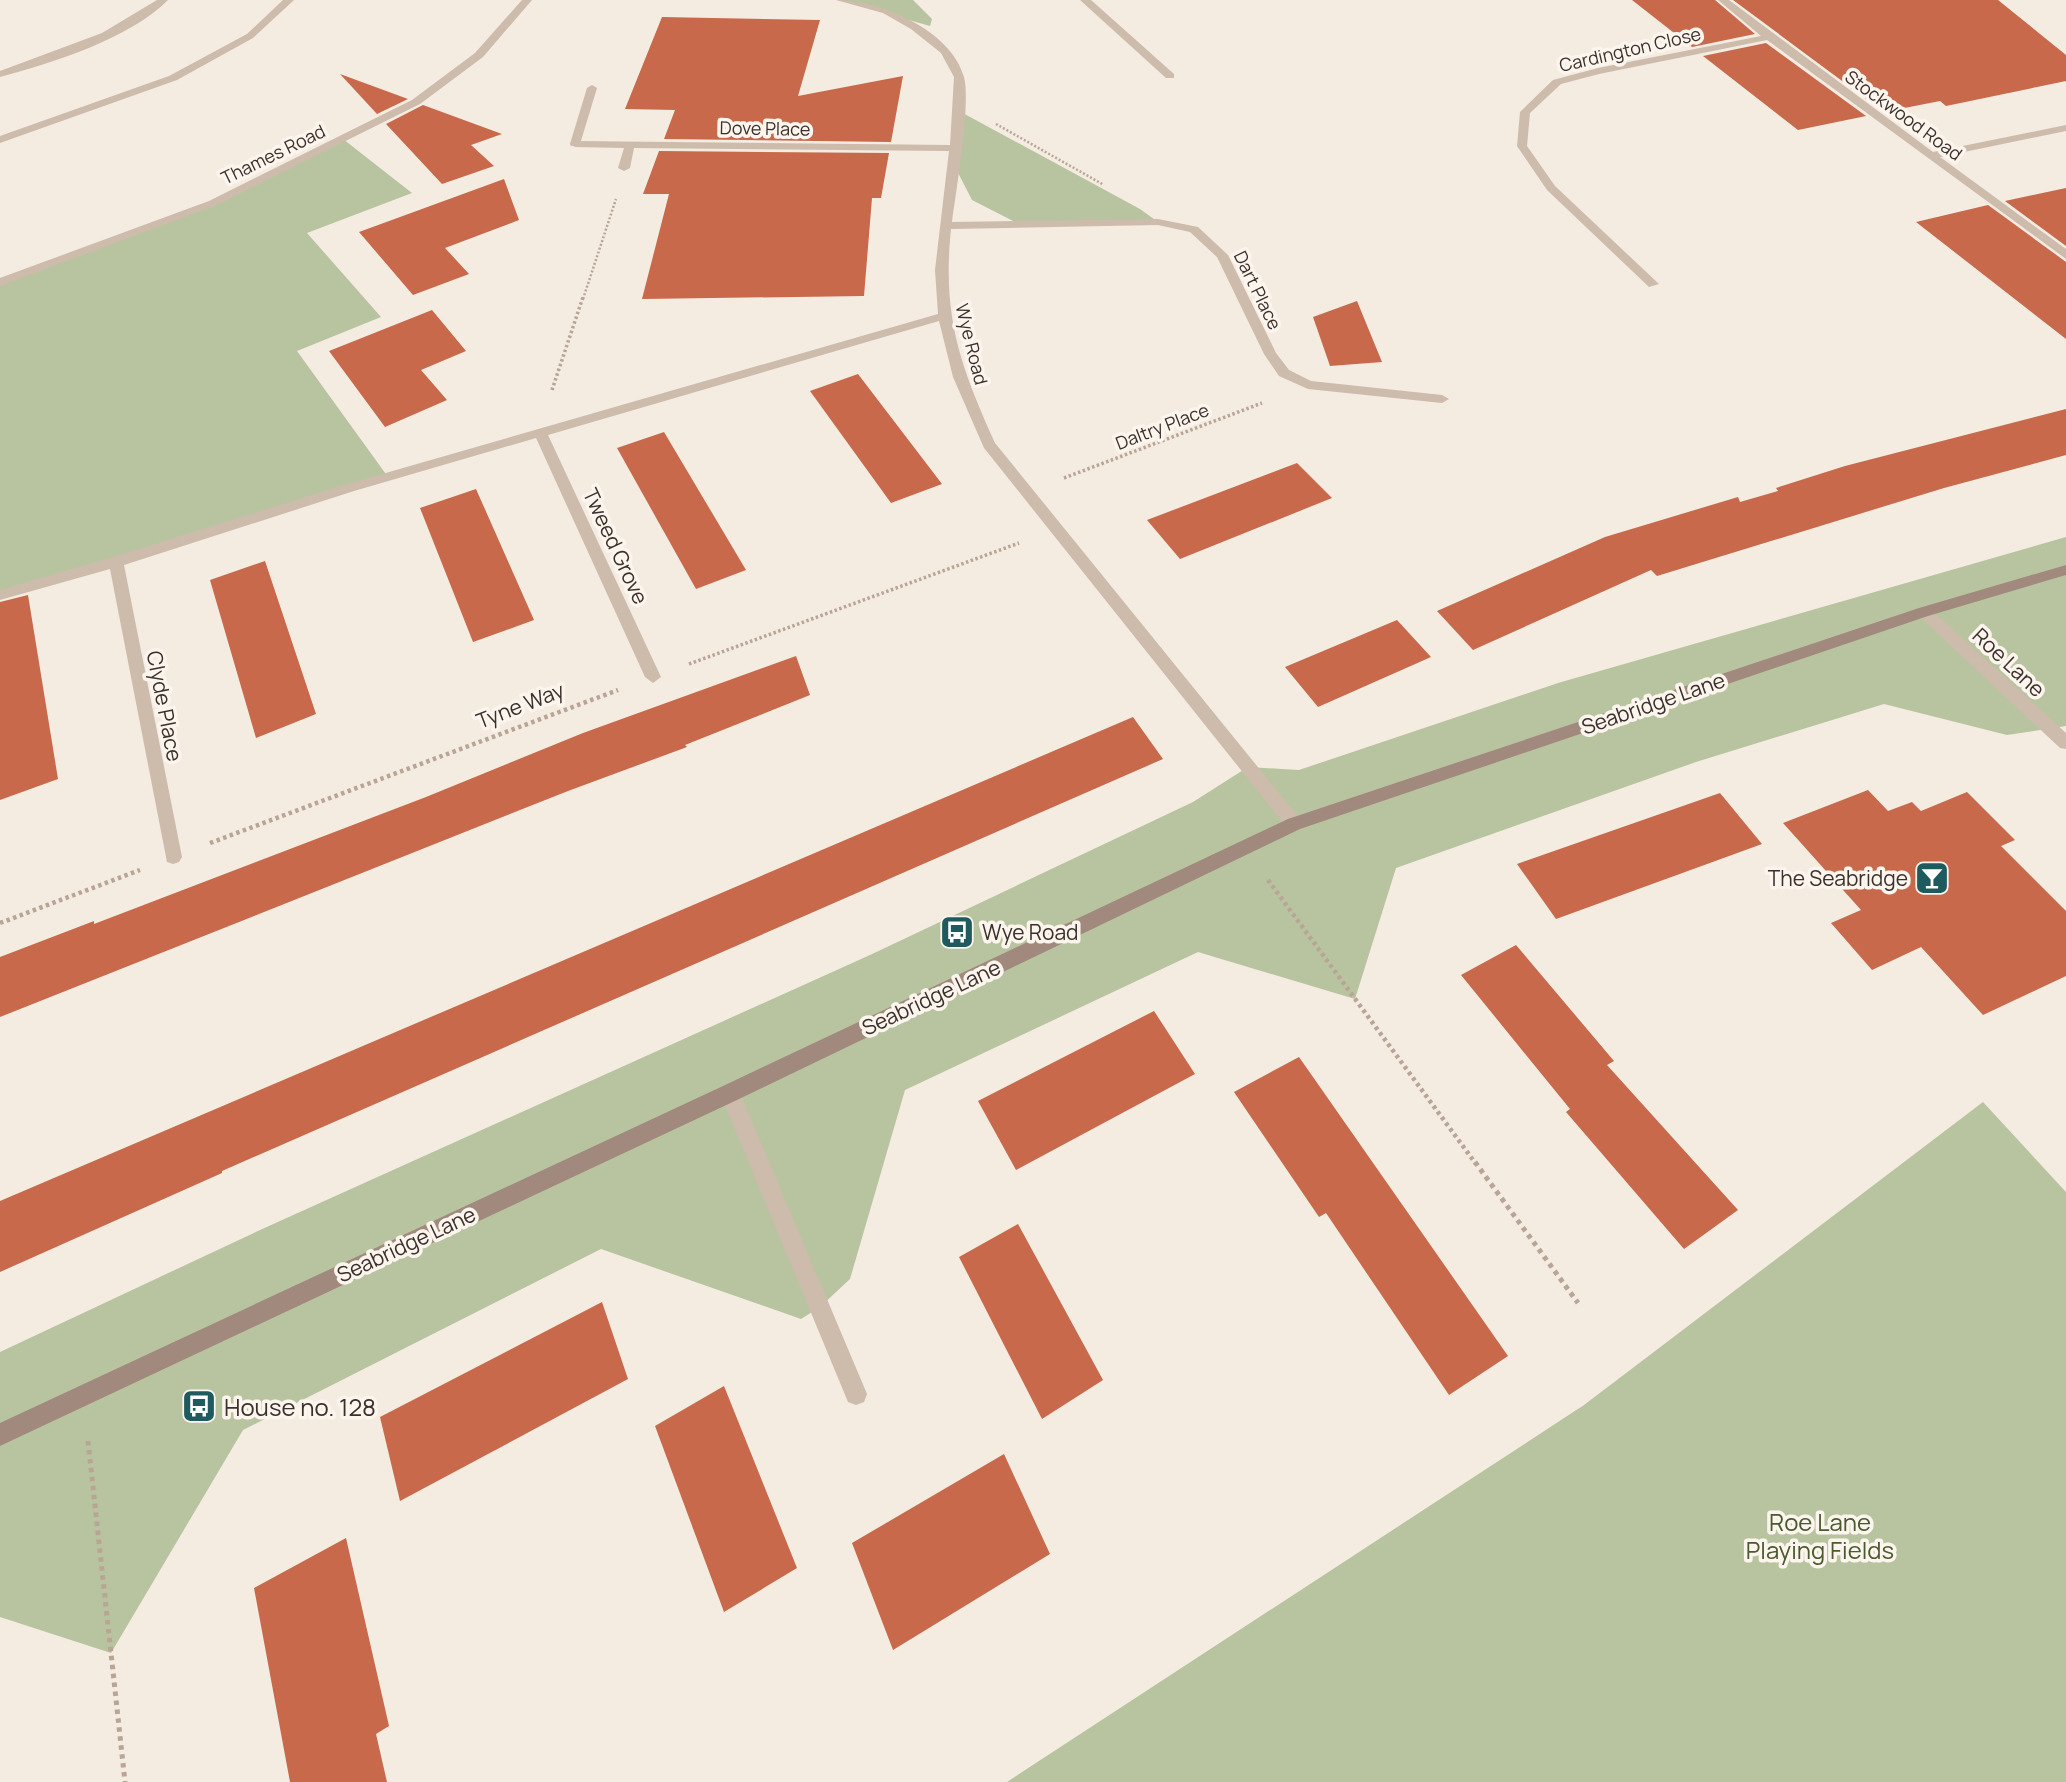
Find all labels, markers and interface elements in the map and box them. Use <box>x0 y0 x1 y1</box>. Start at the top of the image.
street label: Cardington Close <box>1557 21 1703 77</box>
street label: Stockwood Road <box>1841 64 1967 166</box>
street label: Dove Place <box>720 115 810 141</box>
street label: Thames Road <box>217 118 329 190</box>
street label: Dart Place <box>1229 247 1287 333</box>
street label: Wye Road <box>950 301 994 387</box>
street label: Daltry Place <box>1112 397 1212 455</box>
street label: Tweed Grove <box>577 484 655 608</box>
street label: Roe Lane <box>1967 621 2051 703</box>
street label: Clyde Place <box>141 648 189 764</box>
street label: Seabridge Lane <box>1578 665 1728 741</box>
street label: Tyne Way <box>472 675 568 735</box>
bar icon: The Seabridge <box>1913 859 1951 897</box>
place label: The Seabridge <box>1768 864 1908 892</box>
bus stop icon: Wye Road <box>938 913 976 951</box>
place label: Wye Road <box>982 918 1079 946</box>
street label: Seabridge Lane <box>857 953 1005 1041</box>
street label: Seabridge Lane <box>332 1200 480 1288</box>
bus stop icon: House no. 128 <box>180 1387 218 1425</box>
place label: House no. 128 <box>224 1390 376 1423</box>
park label: Roe Lane Playing Fields <box>1746 1505 1894 1566</box>

